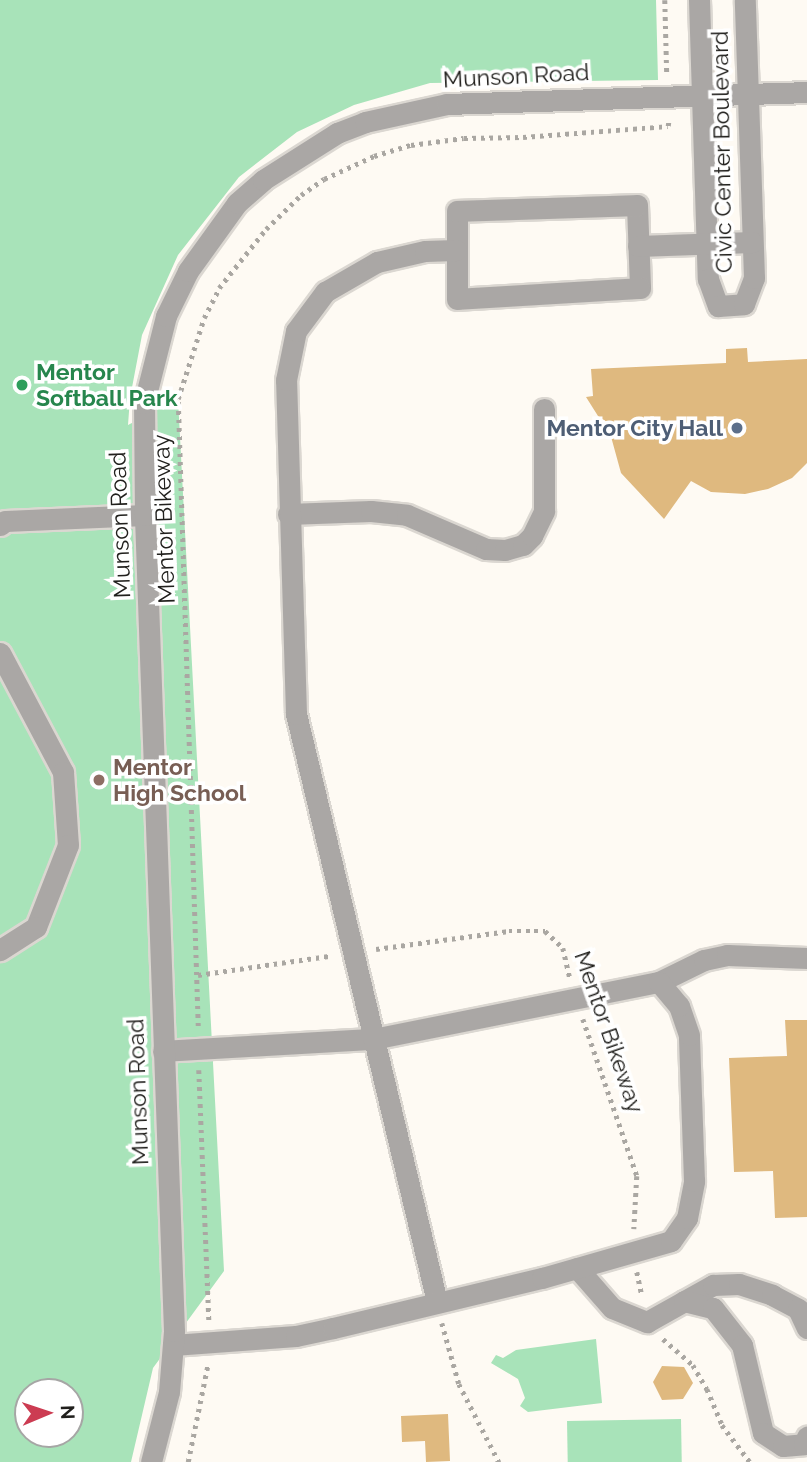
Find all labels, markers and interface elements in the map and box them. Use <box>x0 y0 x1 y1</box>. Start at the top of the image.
street label: Civic Center Boulevard <box>706 30 738 274</box>
street label: Munson Road <box>442 58 590 94</box>
place label: Mentor Softball Park <box>36 358 178 412</box>
marker: Mentor Softball Park <box>14 377 30 393</box>
place label: Mentor City Hall <box>545 414 723 442</box>
marker: Mentor City Hall <box>729 420 745 436</box>
street label: Mentor Bikeway <box>147 434 181 604</box>
street label: Munson Road <box>104 451 136 599</box>
place label: Mentor High School <box>113 753 246 807</box>
marker: Mentor High School <box>91 772 107 788</box>
street label: Mentor Bikeway <box>568 947 650 1117</box>
street label: Munson Road <box>122 1018 154 1166</box>
north arrow <box>14 1378 84 1448</box>
text: N <box>57 1405 79 1420</box>

